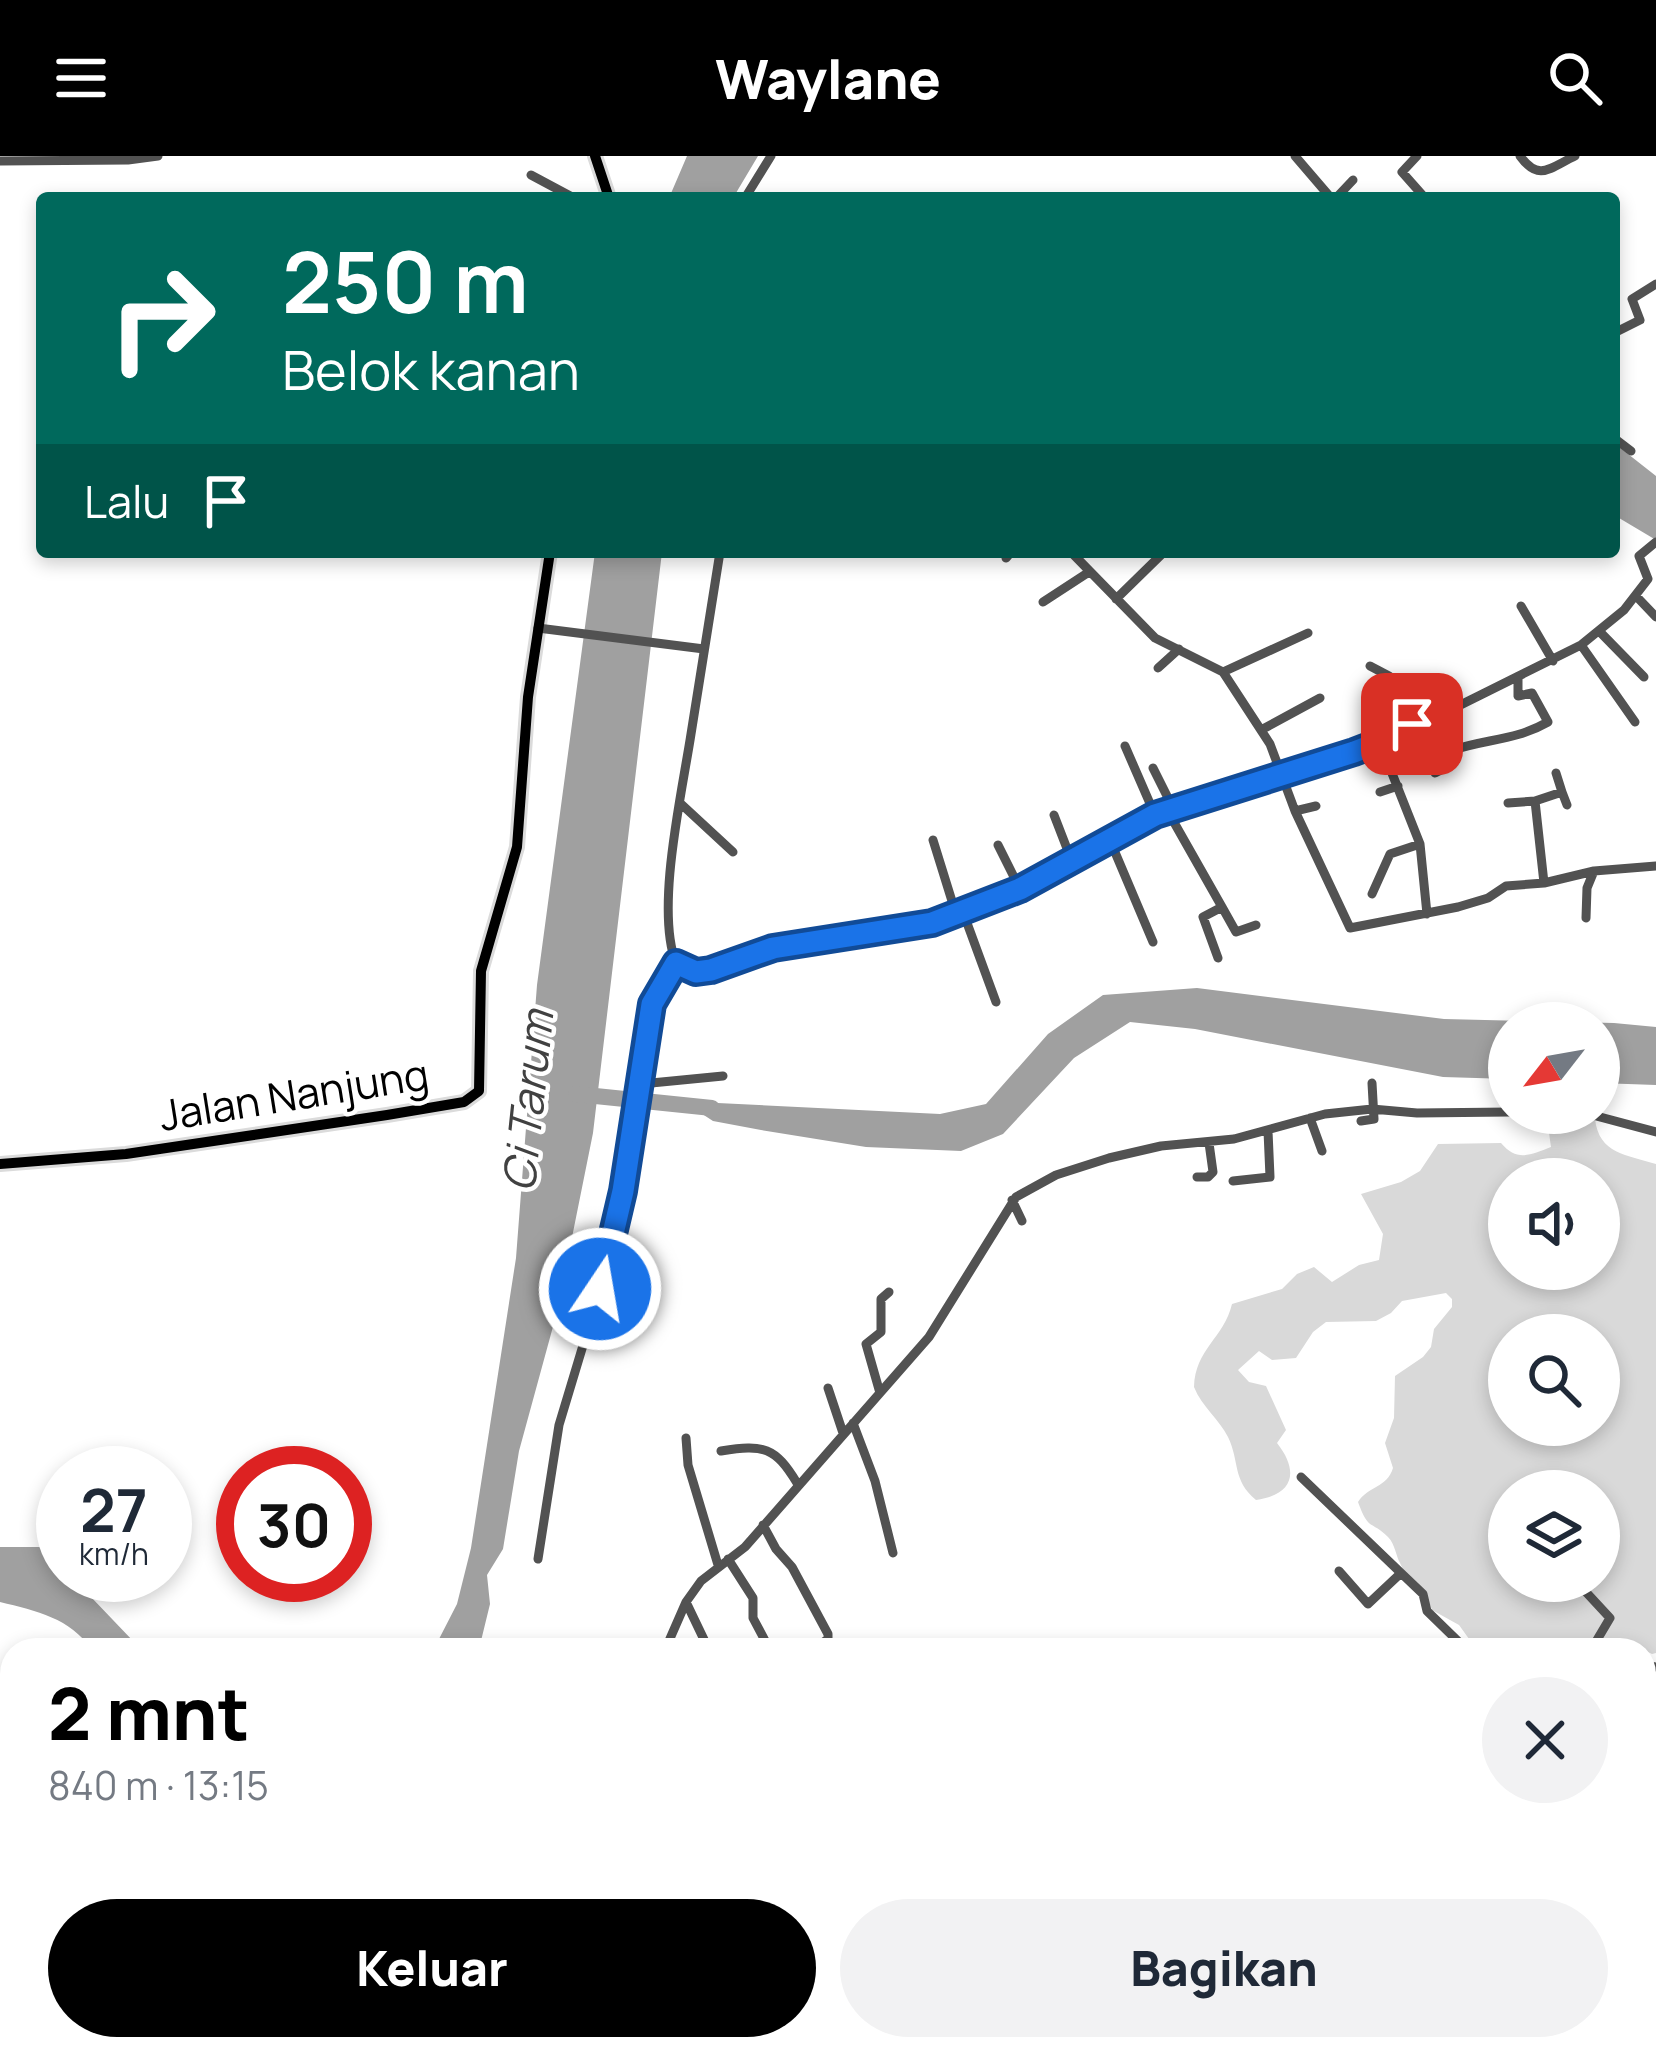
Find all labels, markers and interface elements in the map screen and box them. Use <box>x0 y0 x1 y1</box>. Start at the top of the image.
text: Waylane <box>715 41 941 115</box>
icon: menu <box>48 45 114 111</box>
icon: search <box>1542 45 1608 111</box>
text: 250 m <box>282 223 529 338</box>
icon: right <box>84 240 240 396</box>
text: Belok kanan <box>282 332 580 406</box>
icon: arrive <box>193 468 259 534</box>
text: Lalu <box>84 470 169 532</box>
pin <box>1361 673 1463 775</box>
icon: arrive <box>1379 691 1445 757</box>
north arrow <box>1488 1002 1620 1134</box>
map controls <box>1488 1002 1620 1602</box>
water label: Ci Tarum <box>487 1005 568 1194</box>
street label: Jalan Nanjung <box>155 1044 433 1144</box>
button: sound <box>1488 1158 1620 1290</box>
position arrow <box>537 1226 663 1352</box>
button: search <box>1488 1314 1620 1446</box>
speed limit sign: 30 <box>216 1446 372 1602</box>
text: 27 <box>80 1468 148 1550</box>
button: layers <box>1488 1470 1620 1602</box>
text: km/h <box>79 1533 149 1574</box>
text: 2 mnt <box>48 1663 250 1762</box>
button: close <box>1482 1677 1608 1803</box>
text: 840 m · 13:15 <box>48 1758 269 1812</box>
button: Keluar <box>48 1899 816 2037</box>
button: Bagikan <box>840 1899 1608 2037</box>

